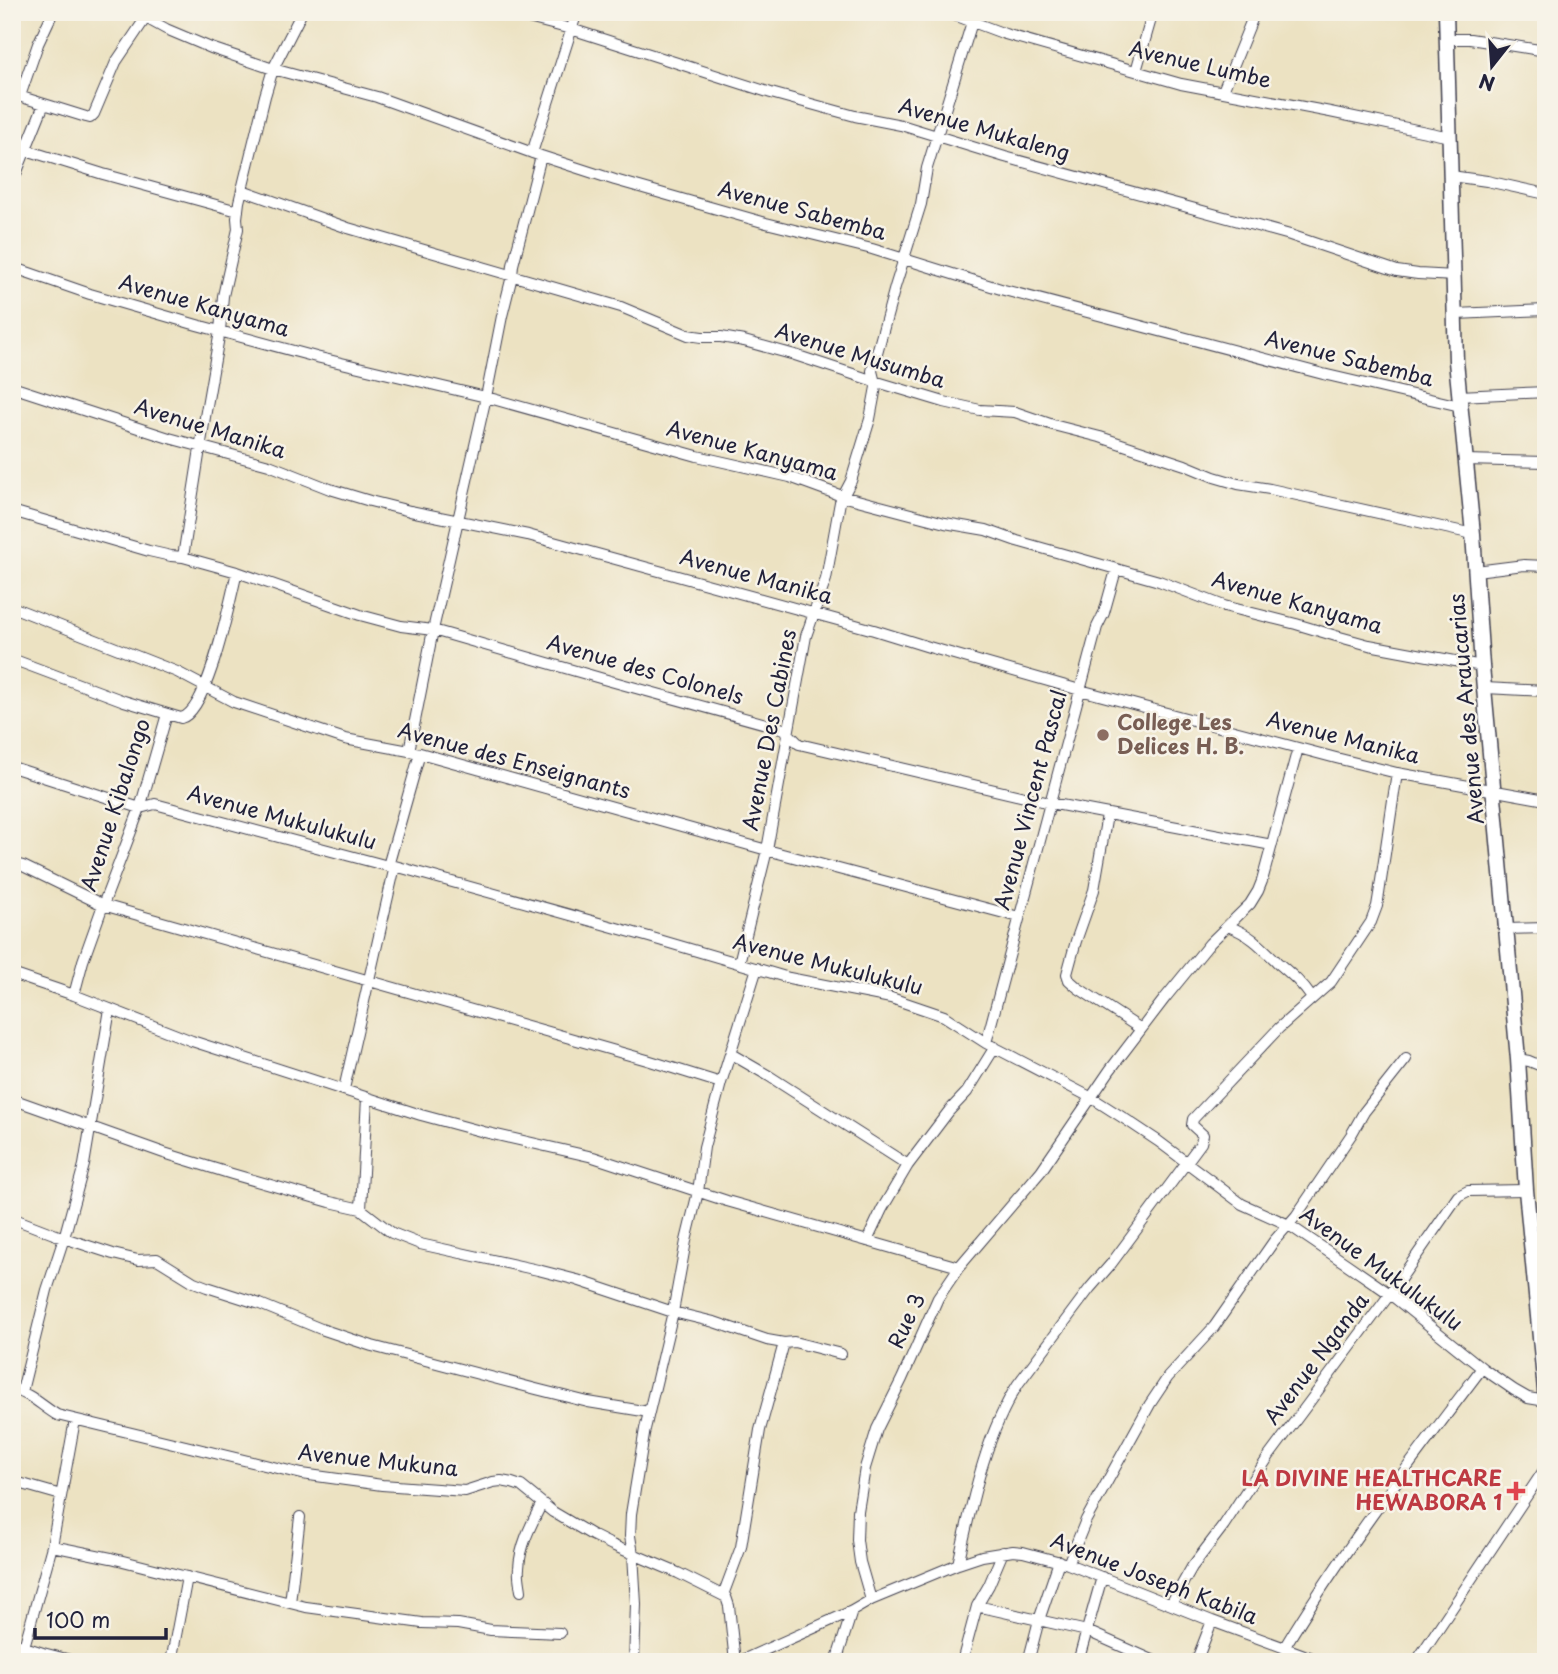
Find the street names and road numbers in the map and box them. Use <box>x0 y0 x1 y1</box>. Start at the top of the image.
street label: Avenue Lumbe <box>1126 31 1275 95</box>
street label: Avenue Mukaleng <box>895 88 1074 168</box>
street label: Avenue Sabemba <box>715 171 890 247</box>
street label: Avenue Kanyama <box>115 264 294 344</box>
street label: Avenue Musumba <box>772 313 949 395</box>
street label: Avenue Sabemba <box>1262 321 1437 393</box>
street label: Avenue Manika <box>131 389 291 466</box>
street label: Avenue Kanyama <box>663 411 842 488</box>
street label: Avenue Manika <box>677 539 837 611</box>
street label: Avenue Kanyama <box>1208 561 1387 641</box>
street label: Avenue des Araucarias <box>1439 592 1491 826</box>
street label: Avenue des Colonels <box>543 625 748 711</box>
street label: Avenue Des Cabines <box>733 626 803 833</box>
street label: Avenue Vincent Pascal <box>984 686 1074 913</box>
street label: Avenue Manika <box>1264 702 1424 771</box>
street label: Avenue des Enseignants <box>395 713 634 806</box>
street label: Avenue Kibalongo <box>71 714 157 895</box>
street label: Avenue Mukulukulu <box>184 775 381 857</box>
street label: Avenue Mukulukulu <box>730 924 927 1002</box>
street label: Avenue Mukulukulu <box>1294 1197 1470 1338</box>
street label: Avenue Nganda <box>1255 1285 1376 1431</box>
street label: Rue 3 <box>878 1287 932 1353</box>
street label: Avenue Mukuna <box>297 1435 460 1483</box>
street label: Avenue Joseph Kabila <box>1047 1523 1264 1632</box>

